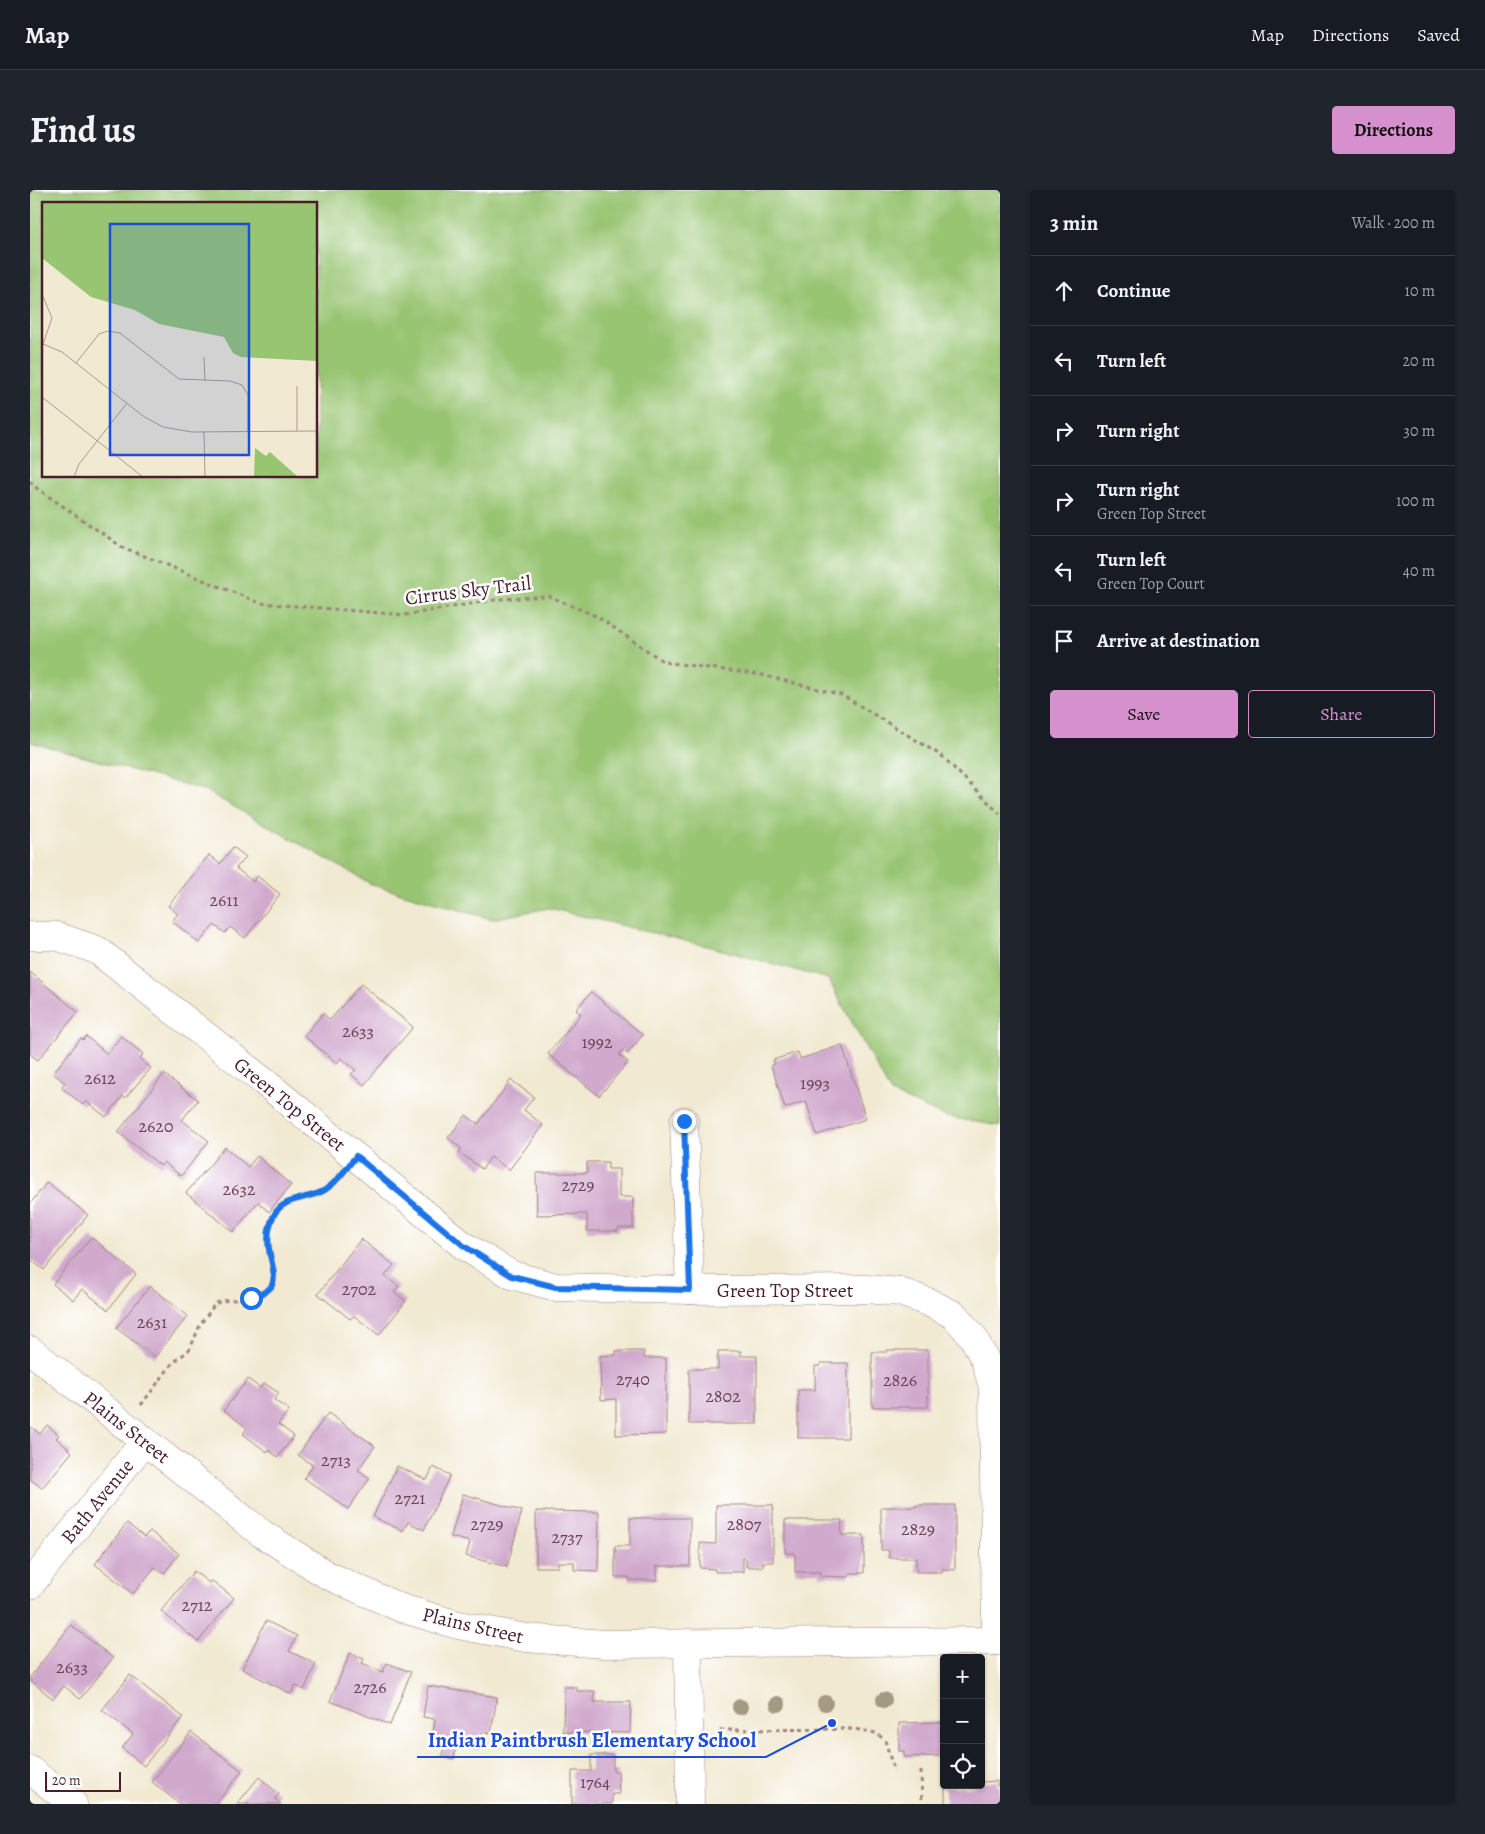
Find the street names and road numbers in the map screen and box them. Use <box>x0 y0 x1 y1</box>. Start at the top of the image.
street label: Cirrus Sky Trail <box>404 569 533 612</box>
street label: Green Top Street <box>228 1051 352 1158</box>
street label: Green Top Street <box>717 1277 854 1304</box>
street label: Plains Street <box>78 1385 176 1470</box>
street label: Bath Avenue <box>55 1453 140 1549</box>
street label: Plains Street <box>420 1601 526 1650</box>

